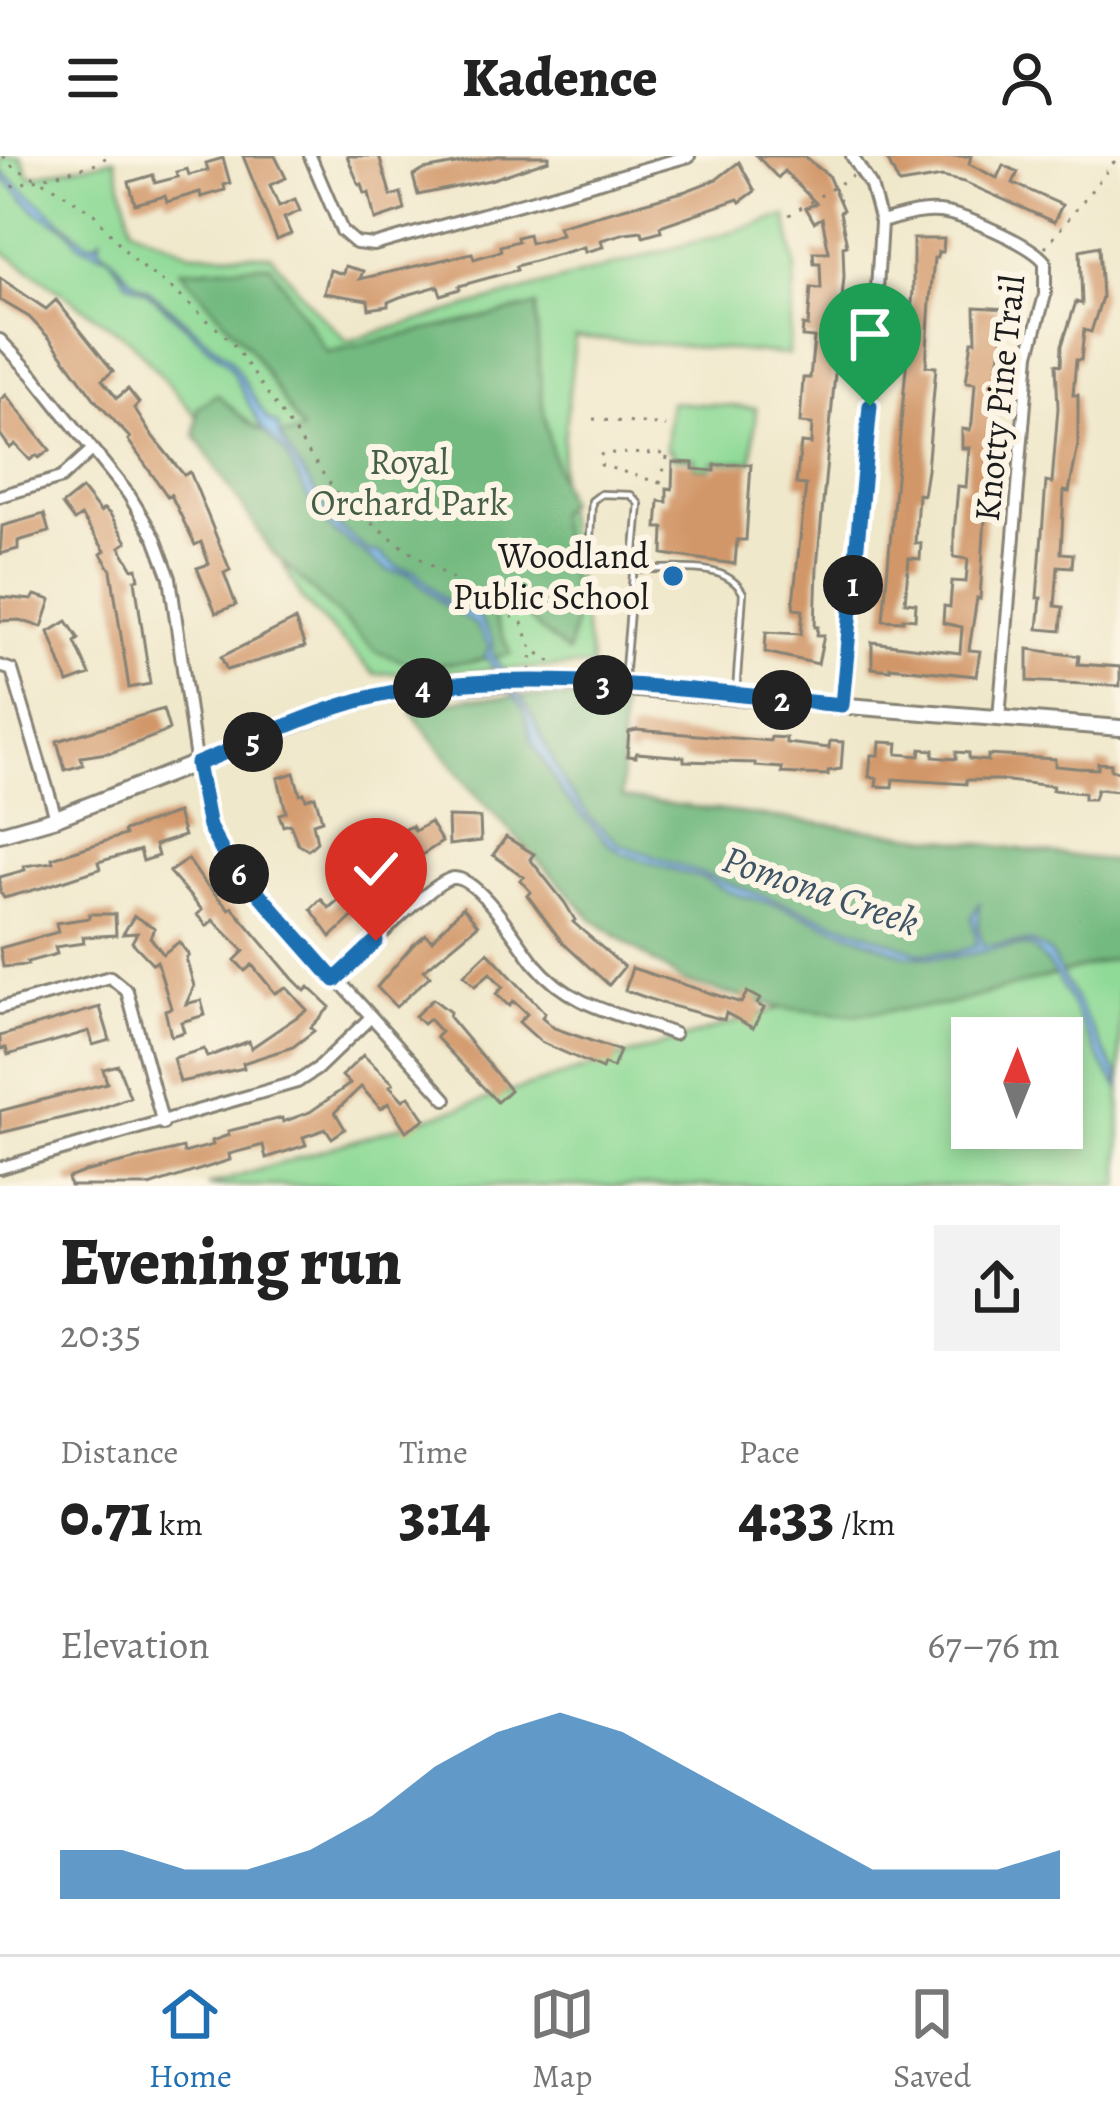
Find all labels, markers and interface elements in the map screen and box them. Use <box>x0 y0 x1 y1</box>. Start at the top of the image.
text: Kadence <box>462 41 658 115</box>
icon: menu <box>60 45 126 111</box>
icon: person <box>994 45 1060 111</box>
street label: Knotty Pine Trail <box>962 272 1036 524</box>
pin <box>819 283 921 406</box>
icon: arrive <box>837 301 903 367</box>
park label: Royal Orchard Park <box>310 437 508 527</box>
place label: Woodland Public School <box>453 531 650 621</box>
pin: 1 <box>823 555 883 615</box>
text: 1 <box>847 562 859 607</box>
marker: Woodland Public School <box>660 563 686 589</box>
pin: 3 <box>573 655 633 715</box>
pin: 4 <box>393 658 453 718</box>
text: 3 <box>596 662 610 707</box>
text: 4 <box>415 665 431 710</box>
pin: 2 <box>752 670 812 730</box>
text: 2 <box>774 677 790 722</box>
pin: 5 <box>223 712 283 772</box>
text: 5 <box>246 719 260 764</box>
pin <box>325 818 427 941</box>
water label: Pomona Creek <box>716 832 926 948</box>
icon: check <box>343 836 409 902</box>
pin: 6 <box>209 844 269 904</box>
text: 6 <box>231 851 247 896</box>
north arrow <box>951 1017 1083 1149</box>
map controls <box>951 1017 1083 1149</box>
text: Evening run <box>60 1217 402 1307</box>
button: share <box>934 1225 1060 1351</box>
text: 20:35 <box>60 1307 142 1360</box>
text: Distance <box>60 1429 178 1474</box>
text: Time <box>399 1429 468 1474</box>
text: Pace <box>739 1429 800 1474</box>
text: 0.71 <box>60 1474 152 1556</box>
text: 3:14 <box>399 1474 491 1556</box>
text: 4:33 <box>739 1474 834 1556</box>
text: km <box>152 1501 203 1546</box>
text: /km <box>834 1501 896 1546</box>
text: Elevation <box>60 1618 210 1671</box>
text: 67–76 m <box>927 1618 1060 1671</box>
tab: Home <box>149 1981 232 2098</box>
tab: Map <box>529 1981 595 2098</box>
tab: Saved <box>893 1981 971 2098</box>

